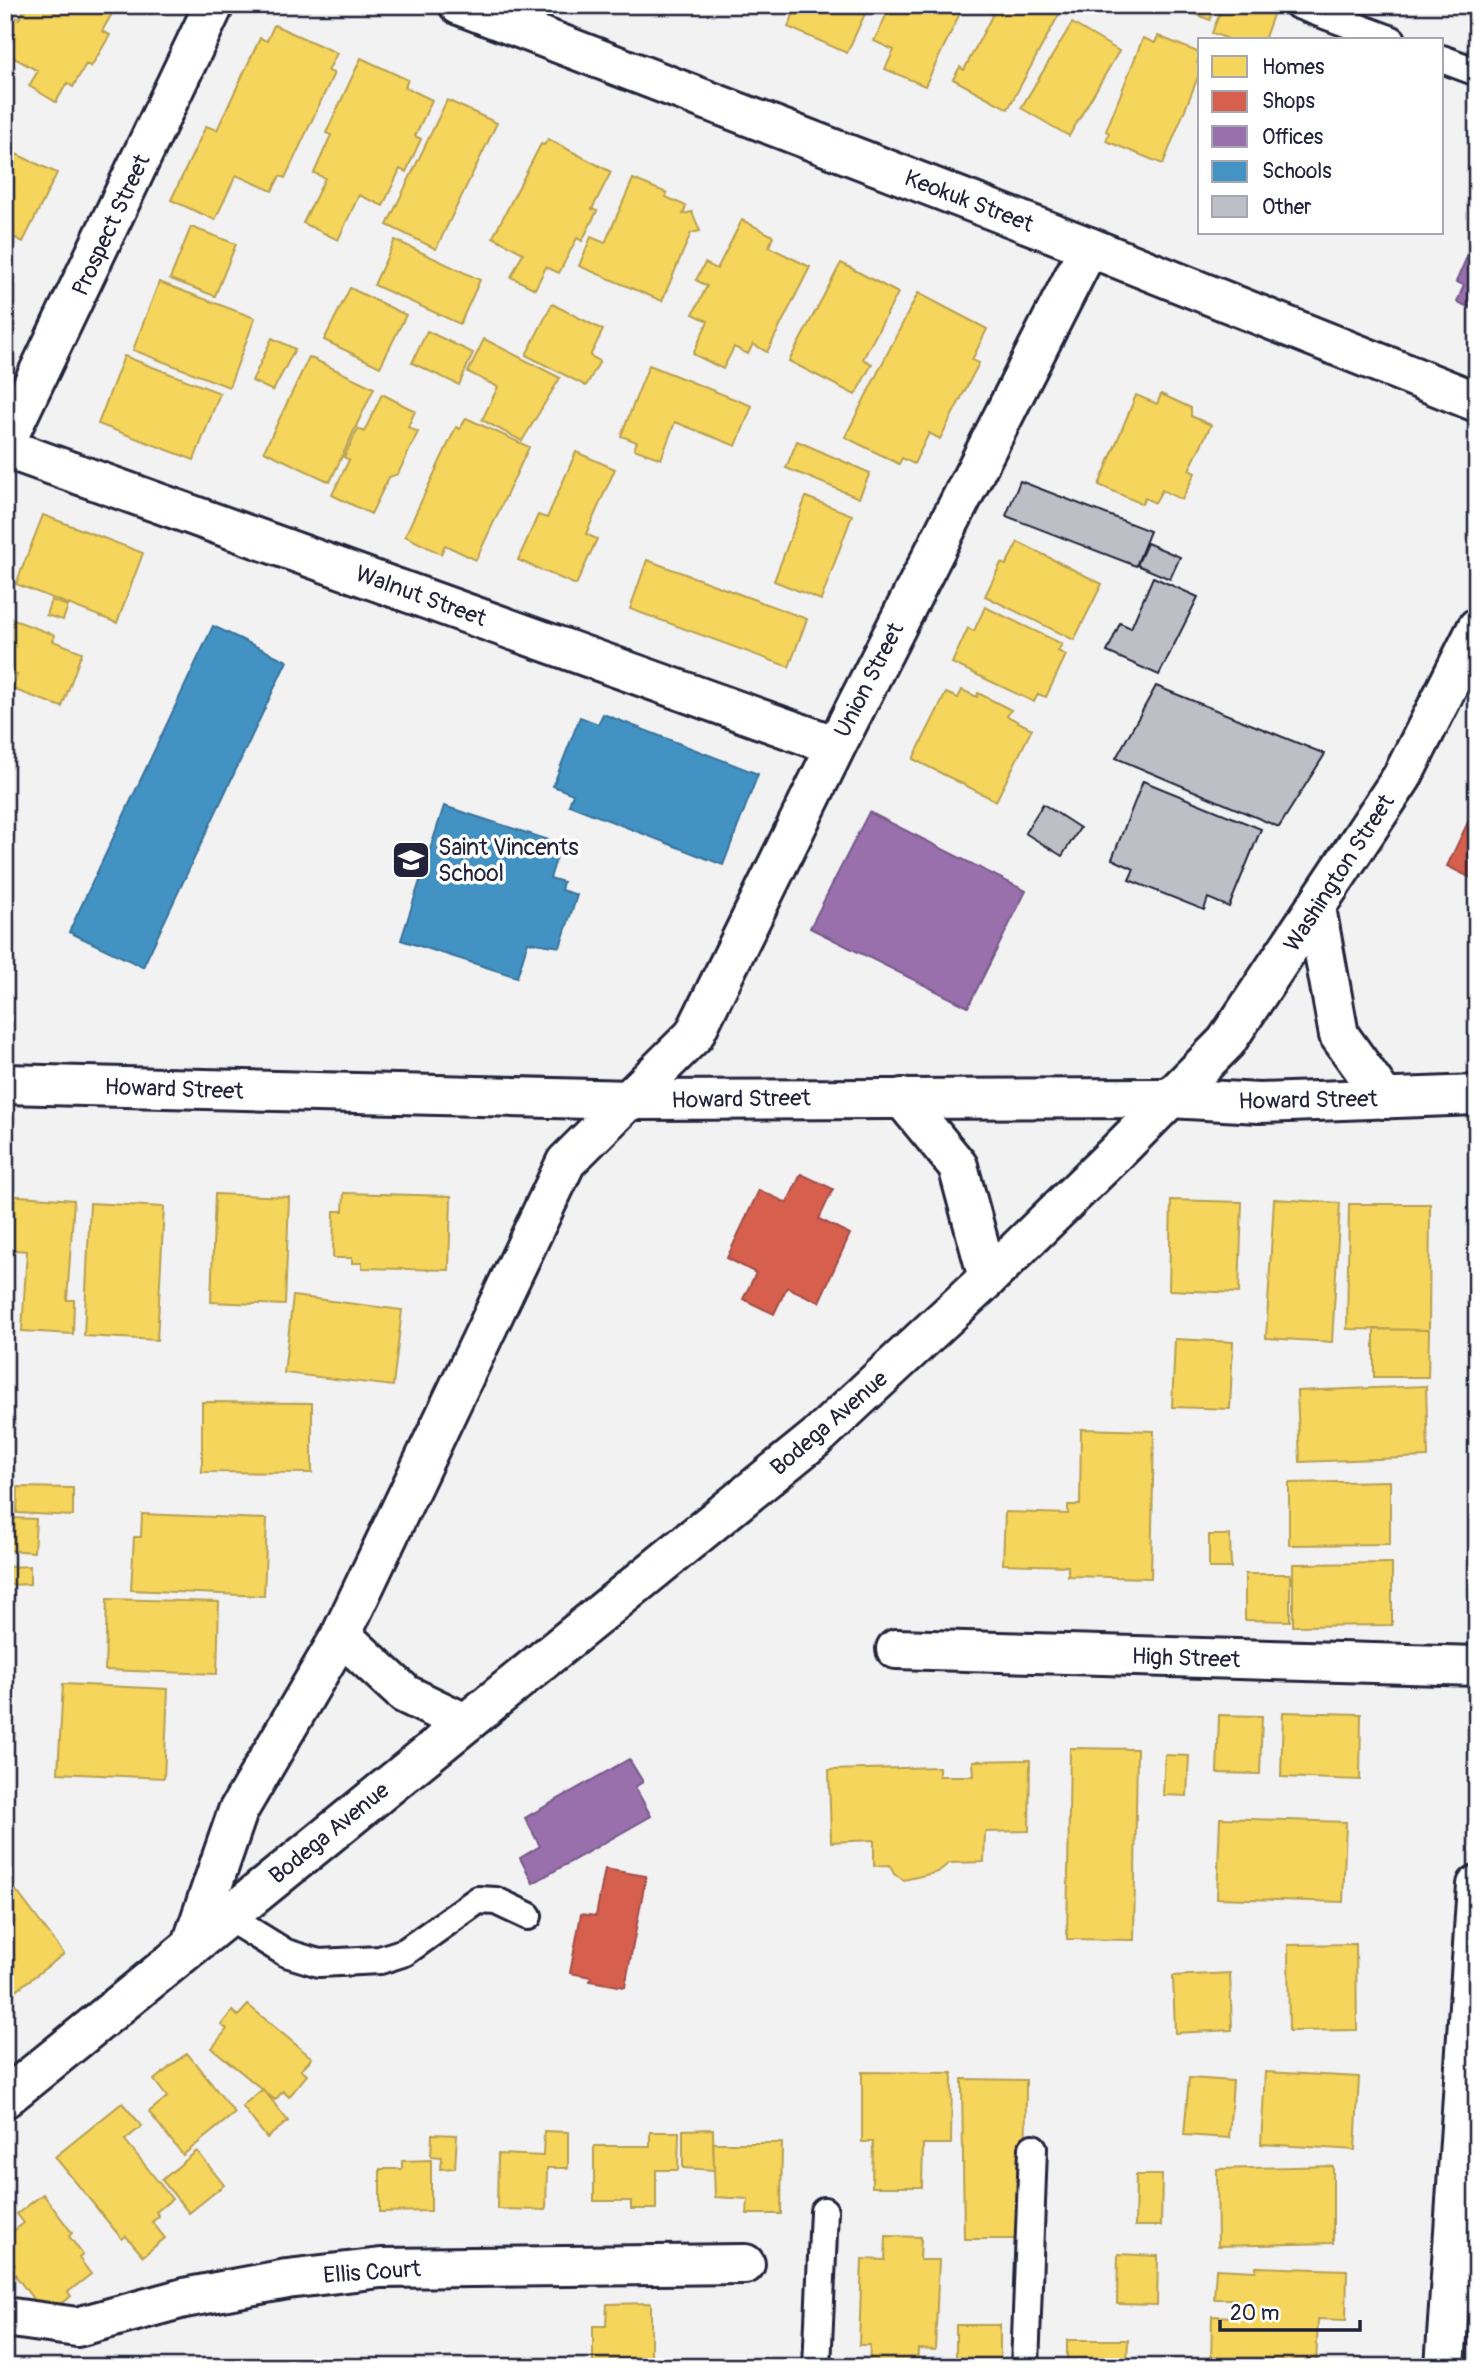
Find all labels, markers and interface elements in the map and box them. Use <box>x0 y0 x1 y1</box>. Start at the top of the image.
legend <box>1198 38 1444 234</box>
text: Homes <box>1262 54 1325 81</box>
text: Shops <box>1262 88 1315 115</box>
text: Offices <box>1262 124 1324 151</box>
street label: Prospect Street <box>65 149 157 301</box>
text: Schools <box>1262 158 1332 185</box>
street label: Keokuk Street <box>900 163 1038 239</box>
text: Other <box>1262 194 1312 221</box>
street label: Walnut Street <box>352 559 491 633</box>
street label: Union Street <box>828 617 911 742</box>
street label: Washington Street <box>1277 788 1401 957</box>
place label: Saint Vincents School <box>438 833 579 888</box>
school or university icon: Saint Vincents School <box>390 839 432 881</box>
street label: Howard Street <box>104 1072 245 1106</box>
street label: Howard Street <box>671 1083 812 1115</box>
street label: Howard Street <box>1238 1084 1379 1116</box>
street label: Bodega Avenue <box>764 1364 894 1482</box>
street label: High Street <box>1131 1642 1242 1674</box>
street label: Bodega Avenue <box>263 1775 395 1890</box>
street label: Ellis Court <box>322 2254 423 2290</box>
scale bar <box>1220 2288 1360 2332</box>
text: 20 m <box>1230 2300 1279 2327</box>

